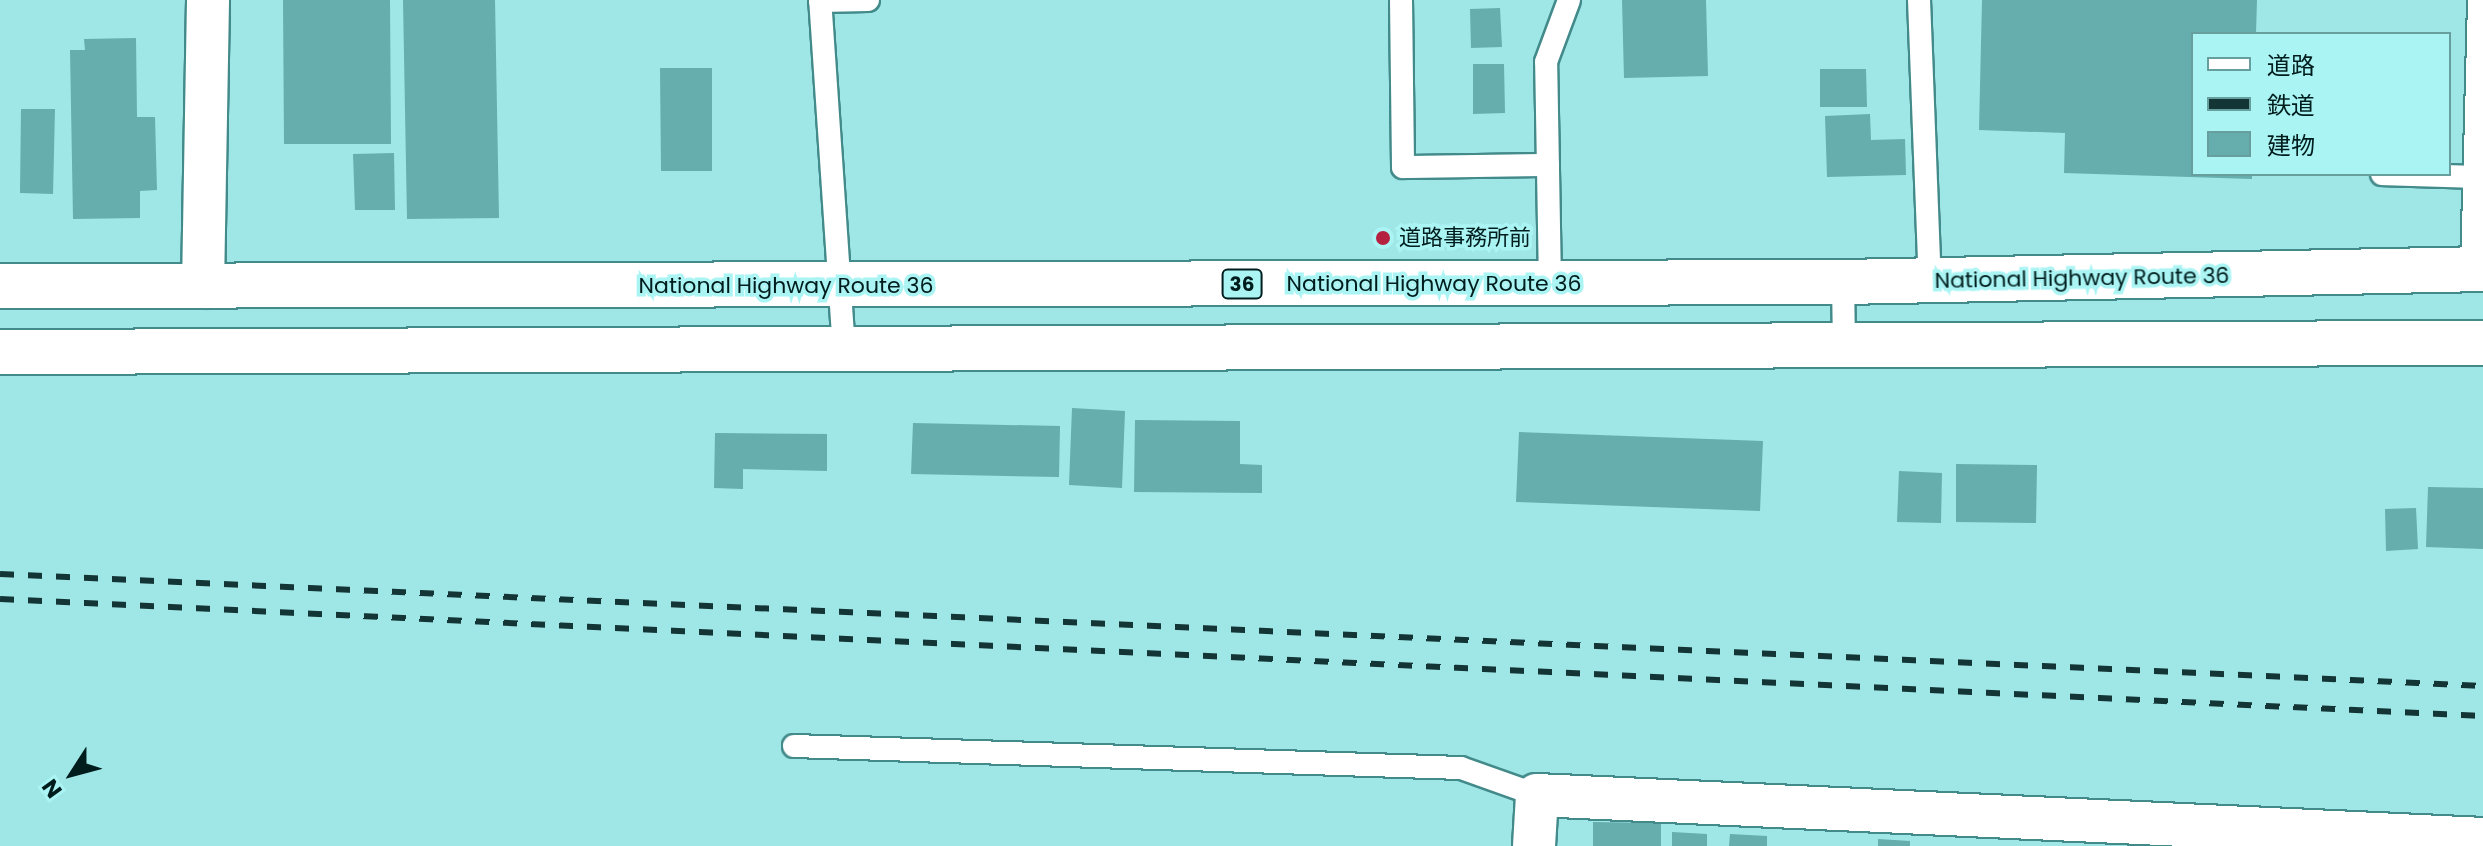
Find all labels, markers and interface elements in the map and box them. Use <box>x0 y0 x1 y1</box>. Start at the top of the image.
legend <box>2191 32 2451 176</box>
text: 道路 <box>2267 49 2315 82</box>
text: 鉄道 <box>2267 89 2315 122</box>
text: 建物 <box>2267 129 2315 162</box>
place label: 道路事務所前 <box>1399 225 1531 251</box>
marker: 道路事務所前 <box>1374 229 1392 247</box>
street label: National Highway Route 36 <box>1934 262 2230 294</box>
road number: 36 <box>1220 268 1264 300</box>
street label: National Highway Route 36 <box>1287 271 1581 297</box>
street label: National Highway Route 36 <box>639 273 933 299</box>
north arrow <box>32 734 112 814</box>
text: N <box>35 773 70 804</box>

